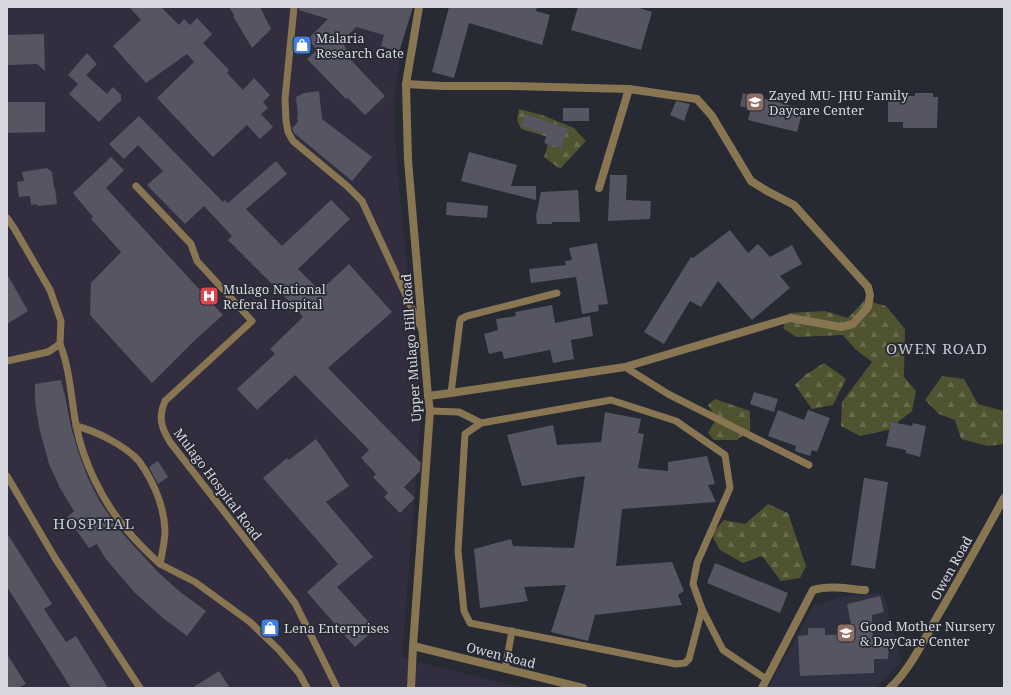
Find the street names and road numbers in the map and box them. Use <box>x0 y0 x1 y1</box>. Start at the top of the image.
street label: Upper Mulago Hill Road <box>397 273 425 423</box>
street label: Mulago Hospital Road <box>170 424 266 544</box>
street label: Owen Road <box>926 533 976 603</box>
street label: Owen Road <box>464 638 538 672</box>

